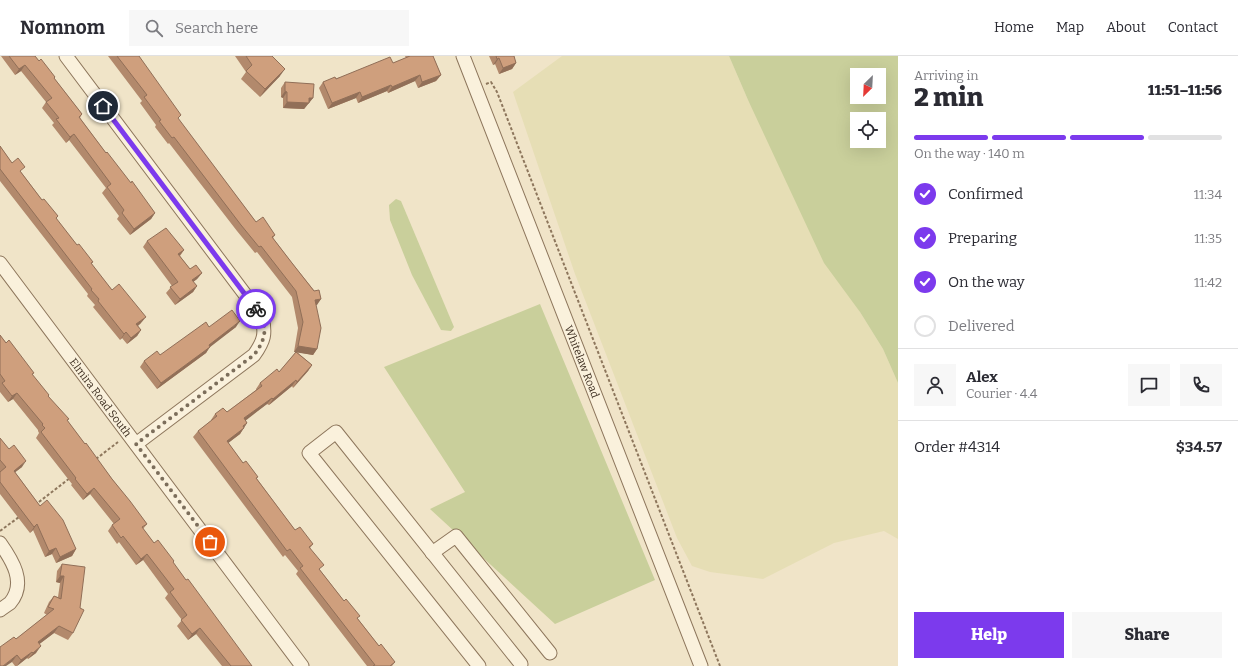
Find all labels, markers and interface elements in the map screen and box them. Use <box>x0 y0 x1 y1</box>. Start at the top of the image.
search box <box>129 10 409 46</box>
text: Nomnom <box>20 16 105 39</box>
icon: search <box>143 17 165 39</box>
text: Search here <box>175 19 258 37</box>
text: Home <box>994 19 1034 36</box>
text: Map <box>1056 19 1084 36</box>
text: About <box>1106 19 1146 36</box>
text: Contact <box>1168 19 1218 36</box>
north arrow <box>850 68 886 104</box>
map controls <box>850 68 886 148</box>
text: Arriving in <box>914 68 979 83</box>
text: 11:51–11:56 <box>1148 81 1222 99</box>
text: 2 min <box>914 82 984 113</box>
pin <box>86 89 120 123</box>
icon: home <box>92 95 114 117</box>
button: locate <box>850 112 886 148</box>
text: On the way · 140 m <box>914 146 1025 161</box>
icon: check <box>914 183 936 205</box>
text: Confirmed <box>948 185 1023 203</box>
text: 11:34 <box>1194 187 1222 202</box>
icon: check <box>914 227 936 249</box>
text: Preparing <box>948 229 1017 247</box>
text: 11:35 <box>1194 231 1222 246</box>
icon: check <box>914 271 936 293</box>
text: On the way <box>948 273 1025 291</box>
text: 11:42 <box>1194 275 1222 290</box>
courier <box>236 289 276 329</box>
icon: bike <box>245 298 267 320</box>
text: Delivered <box>948 317 1015 335</box>
street label: Whitelaw Road <box>562 324 602 400</box>
street label: Elmira Road South <box>67 356 134 440</box>
button: person <box>914 364 956 406</box>
button: chat <box>1128 364 1170 406</box>
button: phone <box>1180 364 1222 406</box>
text: Alex <box>966 368 998 386</box>
text: Courier · 4.4 <box>966 386 1037 401</box>
text: Order #4314 <box>914 438 1000 456</box>
text: $34.57 <box>1176 438 1222 456</box>
pin <box>193 525 227 559</box>
icon: bag <box>199 531 221 553</box>
button: Help <box>914 612 1064 658</box>
button: Share <box>1072 612 1222 658</box>

